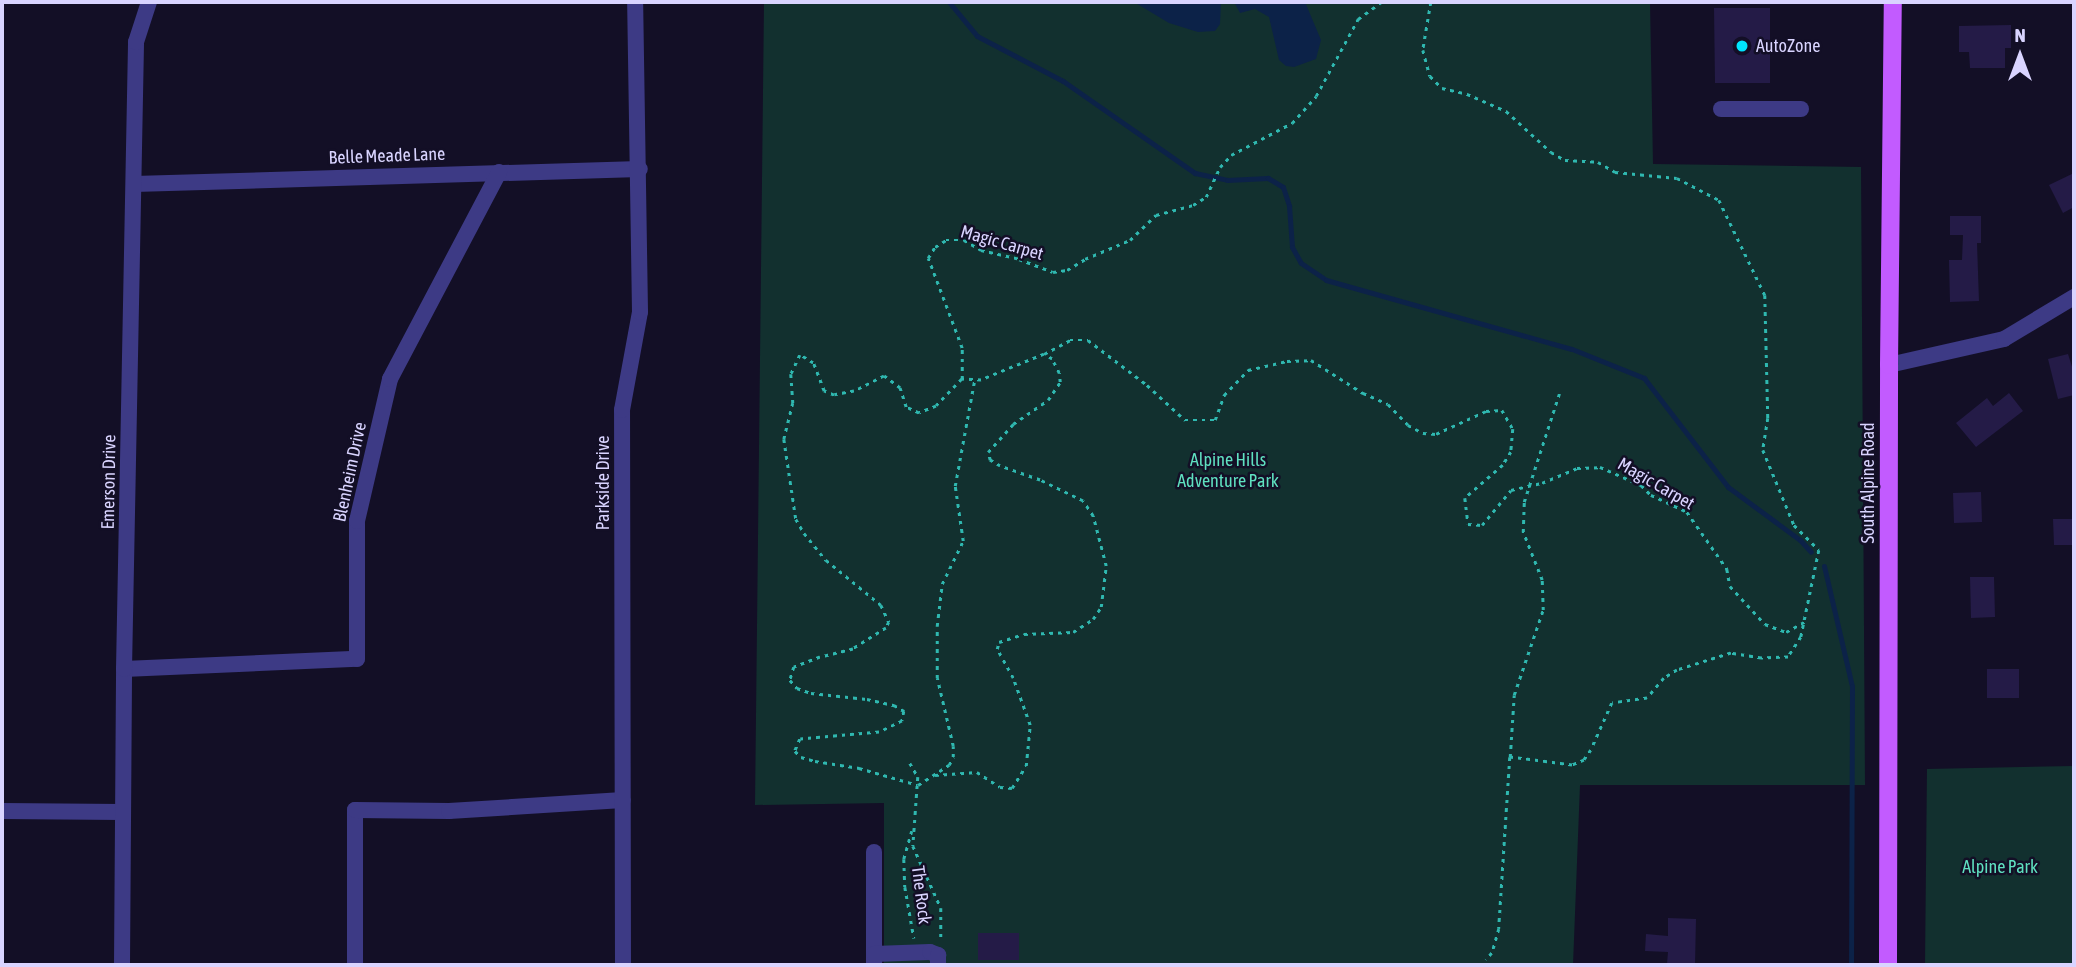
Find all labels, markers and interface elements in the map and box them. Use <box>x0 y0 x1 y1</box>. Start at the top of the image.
north arrow <box>1985 21 2055 91</box>
text: N <box>2014 24 2026 46</box>
place label: AutoZone <box>1756 35 1820 57</box>
marker: AutoZone <box>1734 38 1750 54</box>
street label: Belle Meade Lane <box>328 143 446 169</box>
street label: Magic Carpet <box>958 221 1046 265</box>
street label: Blenheim Drive <box>329 420 371 524</box>
street label: South Alpine Road <box>1857 422 1879 544</box>
street label: Emerson Drive <box>97 434 121 530</box>
street label: Parkside Drive <box>592 436 614 530</box>
park label: Alpine Hills Adventure Park <box>1177 450 1279 492</box>
street label: Magic Carpet <box>1614 453 1698 515</box>
park label: Alpine Park <box>1962 856 2038 878</box>
street label: The Rock <box>907 864 935 926</box>

